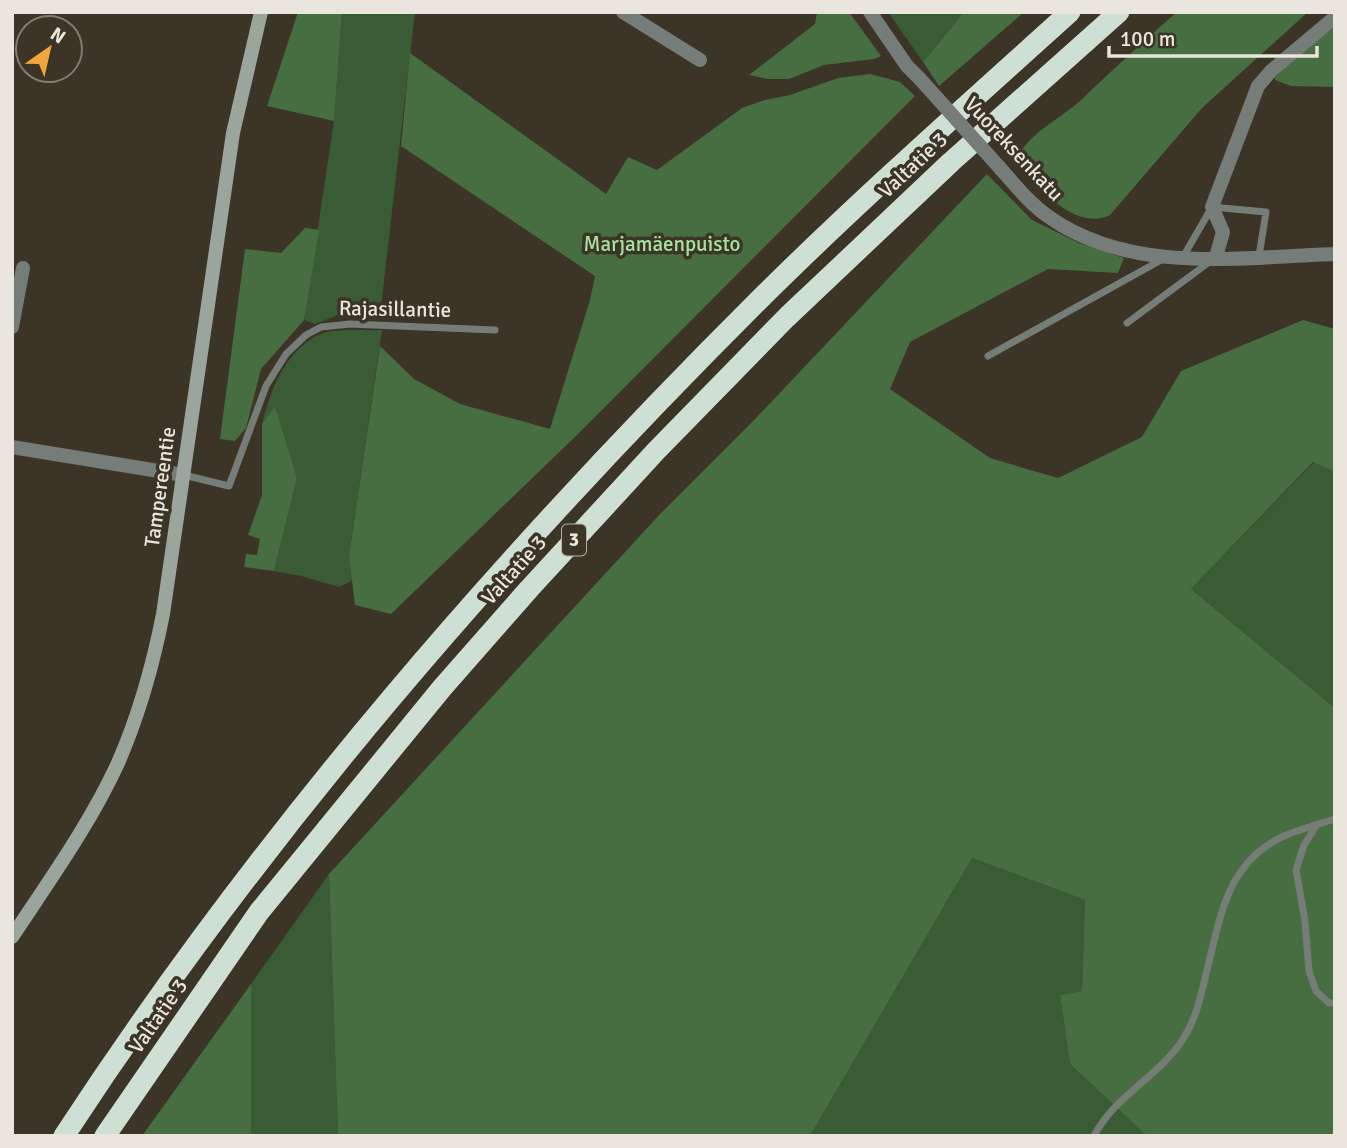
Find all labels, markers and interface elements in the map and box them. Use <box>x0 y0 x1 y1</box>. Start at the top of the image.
north arrow <box>14 14 84 84</box>
scale bar <box>1109 14 1317 58</box>
text: N <box>46 22 70 49</box>
text: 100 m <box>1120 26 1175 52</box>
street label: Vuoreksenkatu <box>959 91 1069 207</box>
street label: Valtatie 3 <box>873 126 953 204</box>
park label: Marjamäenpuisto <box>584 231 740 257</box>
street label: Rajasillantie <box>339 295 451 323</box>
street label: Tampereentie <box>139 425 181 549</box>
road number: 3 <box>562 524 586 555</box>
street label: Valtatie 3 <box>476 530 552 610</box>
street label: Valtatie 3 <box>123 974 193 1058</box>

